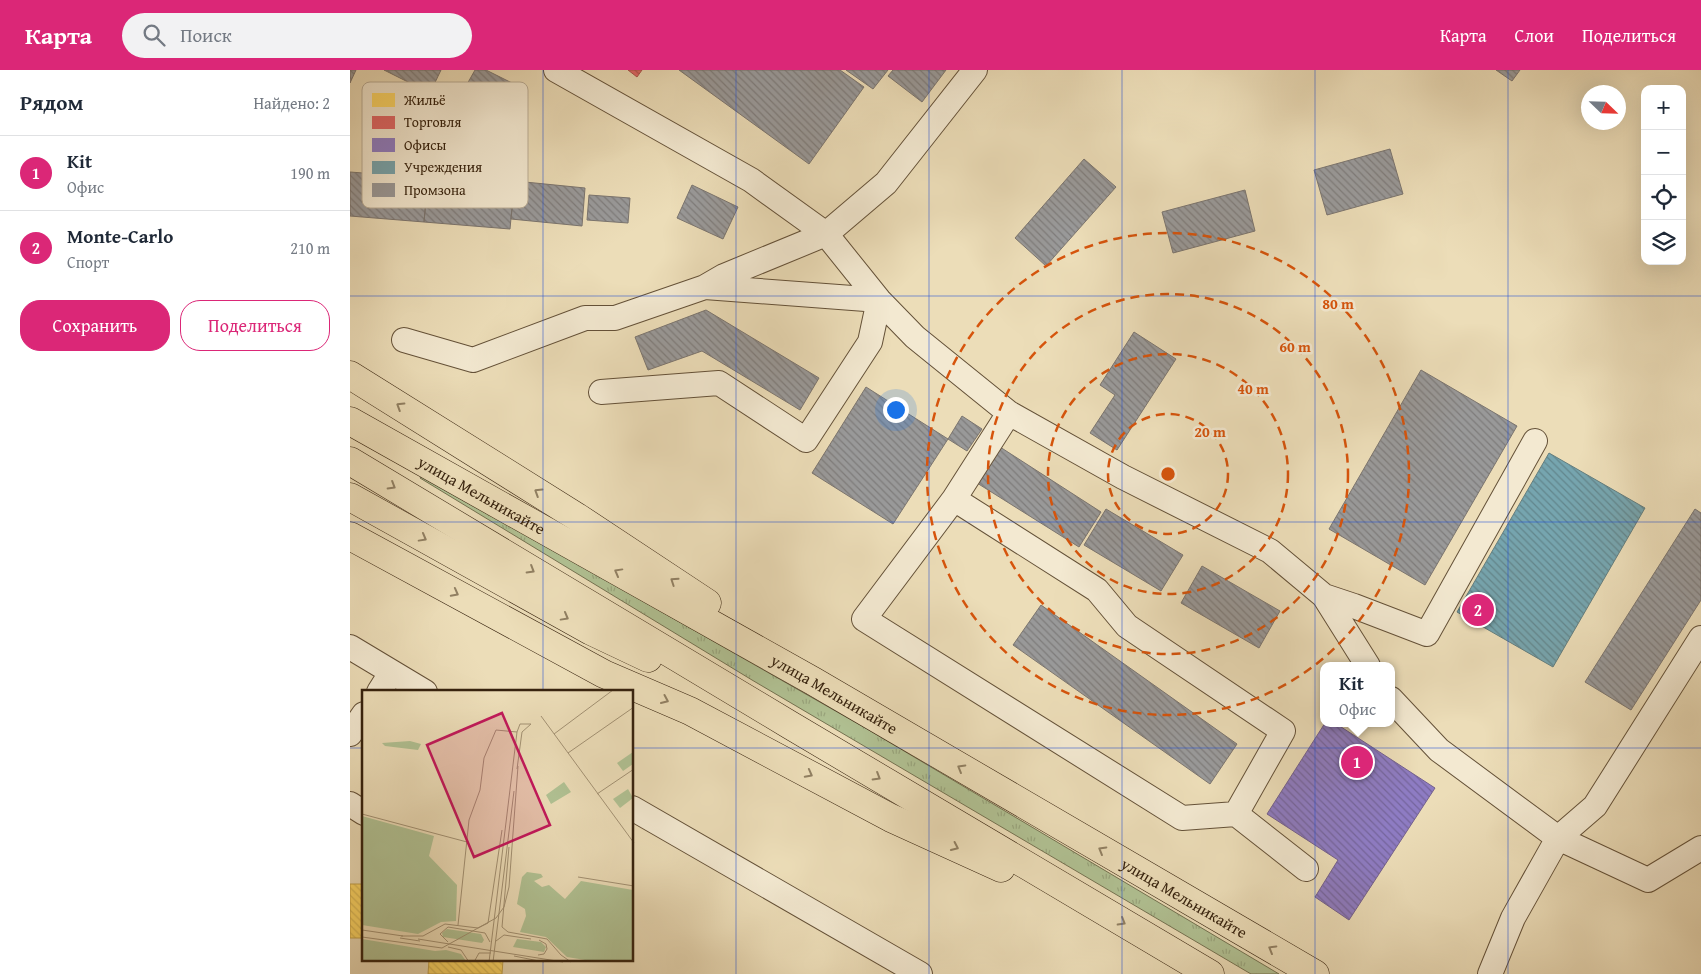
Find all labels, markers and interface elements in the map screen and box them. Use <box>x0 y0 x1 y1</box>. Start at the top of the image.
search box <box>122 13 472 58</box>
text: Карта <box>25 18 92 53</box>
icon: search <box>140 21 168 49</box>
text: Поиск <box>180 21 232 49</box>
text: Карта <box>1440 22 1487 49</box>
text: Слои <box>1515 22 1554 49</box>
text: Поделиться <box>1582 22 1676 49</box>
legend <box>362 82 528 208</box>
north arrow <box>1581 85 1626 130</box>
map controls <box>1641 85 1686 265</box>
button: + <box>1641 85 1686 130</box>
text: Рядом <box>20 87 83 118</box>
text: Жильё <box>403 90 446 110</box>
text: Найдено: 2 <box>253 91 330 115</box>
text: Торговля <box>404 112 461 132</box>
button: − <box>1641 130 1686 175</box>
text: Офисы <box>404 135 446 155</box>
text: Kit <box>67 147 92 175</box>
text: Учреждения <box>404 157 482 177</box>
text: 1 <box>32 161 40 185</box>
text: 190 m <box>290 161 330 185</box>
text: Офис <box>67 175 104 199</box>
button: locate <box>1641 175 1686 220</box>
text: Промзона <box>404 180 466 200</box>
button: layers <box>1641 220 1686 265</box>
text: Monte-Carlo <box>67 222 173 250</box>
text: 2 <box>32 236 40 260</box>
text: 210 m <box>290 236 330 260</box>
text: Спорт <box>67 250 109 274</box>
text: 80 m <box>1322 293 1354 314</box>
button: Сохранить <box>20 300 170 351</box>
button: Поделиться <box>180 300 330 351</box>
text: 60 m <box>1279 336 1311 357</box>
text: 40 m <box>1237 378 1269 399</box>
your location <box>883 397 909 423</box>
one-way arrow <box>397 403 406 413</box>
text: 20 m <box>1194 421 1226 442</box>
street label: улица Мельникайте <box>413 449 550 540</box>
centre of rings <box>1159 465 1177 483</box>
one-way arrow <box>386 479 395 489</box>
one-way arrow <box>535 489 544 499</box>
one-way arrow <box>418 531 427 541</box>
one-way arrow <box>526 563 535 573</box>
one-way arrow <box>614 568 623 578</box>
one-way arrow <box>671 578 680 587</box>
one-way arrow <box>449 587 458 597</box>
pin: 2 <box>1462 591 1494 629</box>
one-way arrow <box>560 610 569 620</box>
street label: улица Мельникайте <box>766 647 902 740</box>
popup <box>1320 662 1395 727</box>
text: Kit <box>1339 669 1364 697</box>
inset map <box>362 690 634 962</box>
one-way arrow <box>660 693 669 704</box>
text: Офис <box>1339 697 1376 721</box>
pin: 1 <box>1341 743 1373 781</box>
one-way arrow <box>958 765 967 775</box>
one-way arrow <box>804 768 813 778</box>
one-way arrow <box>872 771 881 781</box>
one-way arrow <box>950 841 959 851</box>
one-way arrow <box>1098 846 1107 856</box>
street label: улица Мельникайте <box>1116 851 1252 944</box>
one-way arrow <box>1117 916 1126 926</box>
one-way arrow <box>1269 946 1278 956</box>

